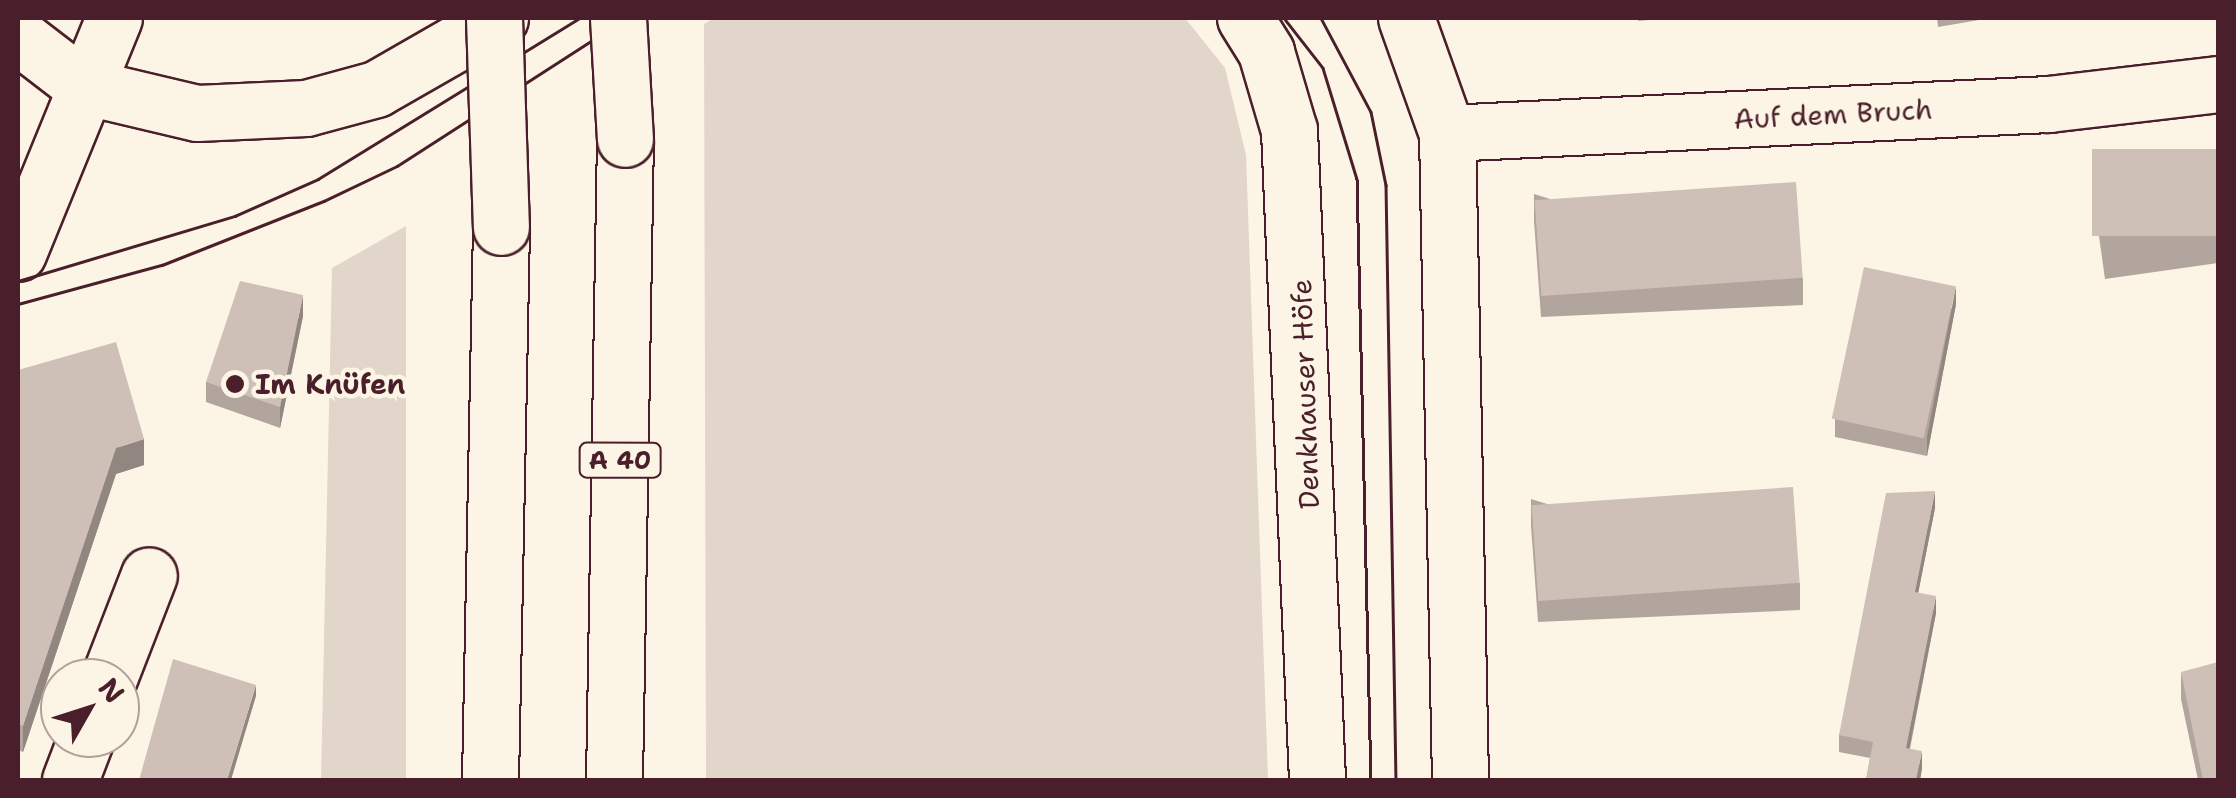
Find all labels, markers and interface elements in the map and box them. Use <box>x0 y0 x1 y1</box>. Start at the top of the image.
street label: Auf dem Bruch <box>1733 92 1933 136</box>
street label: Denkhauser Höfe <box>1284 278 1326 510</box>
place label: Im Knüfen <box>255 367 405 401</box>
marker: Im Knüfen <box>224 373 246 395</box>
road number: A 40 <box>578 440 662 480</box>
north arrow <box>40 658 140 758</box>
text: N <box>90 670 134 711</box>

